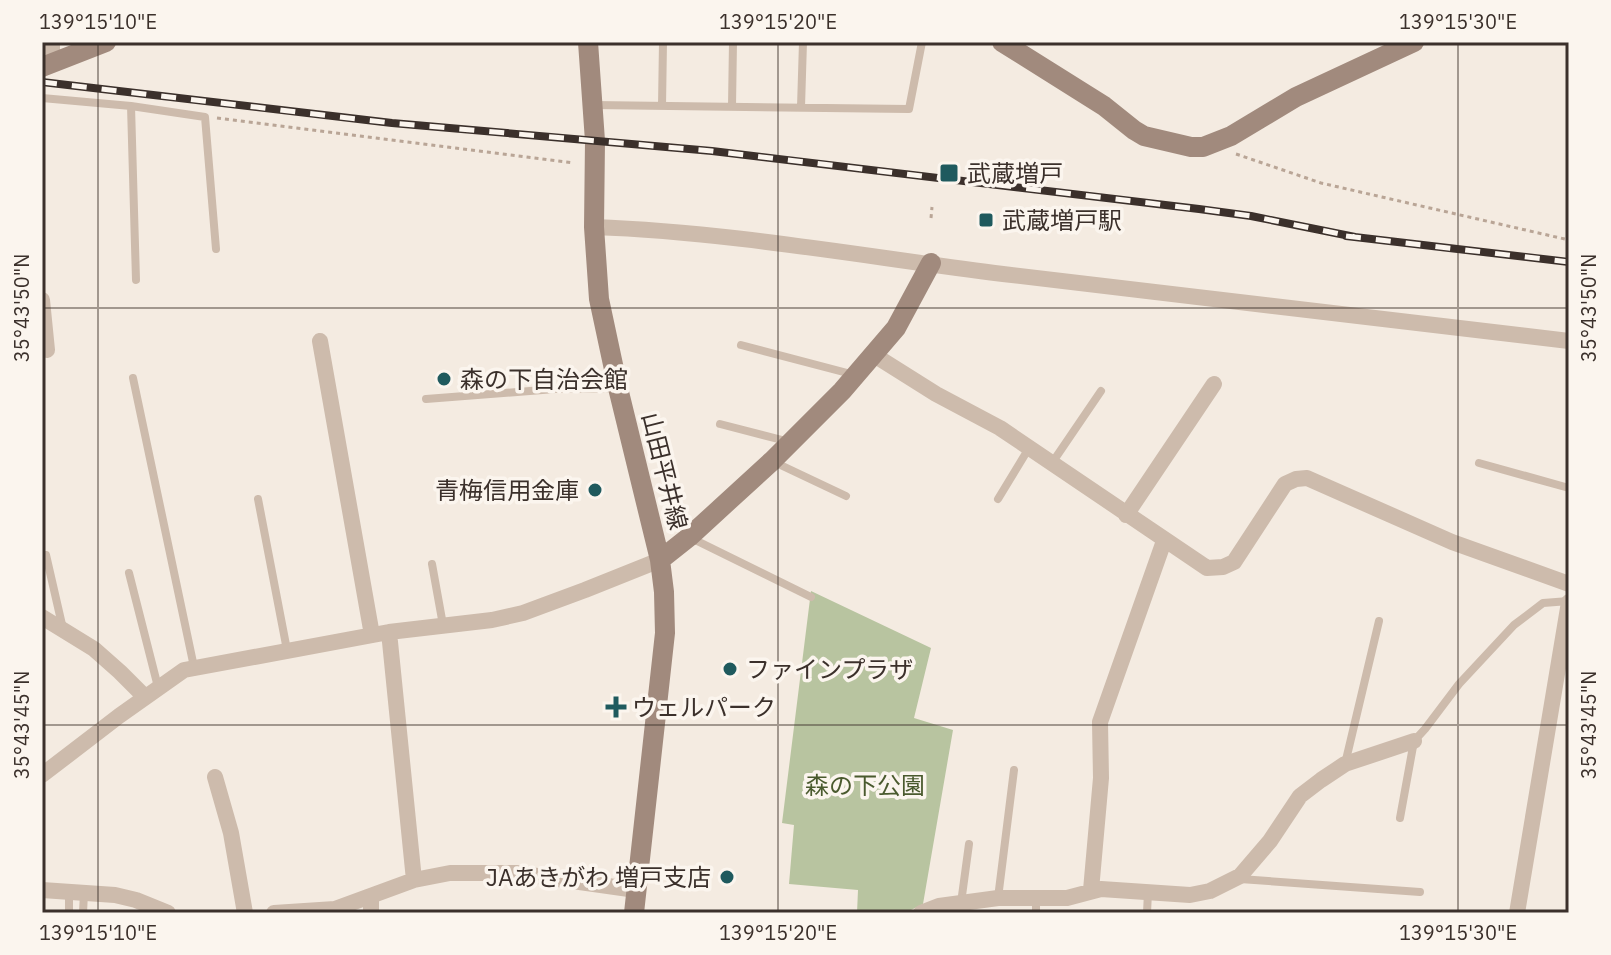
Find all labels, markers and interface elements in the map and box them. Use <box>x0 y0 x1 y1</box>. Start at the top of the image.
text: 139°15'10"E <box>39 8 157 35</box>
text: 139°15'20"E <box>719 8 837 35</box>
text: 139°15'30"E <box>1399 8 1517 35</box>
place label: 武蔵増戸 <box>967 157 1063 189</box>
marker: 武蔵増戸 <box>938 162 960 184</box>
place label: 武蔵増戸駅 <box>1002 204 1122 236</box>
marker: 武蔵増戸駅 <box>977 211 995 229</box>
text: 35°43'50"N <box>8 254 35 362</box>
text: 35°43'50"N <box>1575 254 1602 362</box>
place label: 森の下自治会館 <box>460 363 628 395</box>
marker: 森の下自治会館 <box>435 370 453 388</box>
street label: 山田平井線 <box>635 409 695 533</box>
place label: 青梅信用金庫 <box>435 474 579 506</box>
marker: 青梅信用金庫 <box>586 481 604 499</box>
place label: ファインプラザ <box>746 653 913 685</box>
marker: ファインプラザ <box>721 660 739 678</box>
text: 35°43'45"N <box>8 671 35 779</box>
text: 35°43'45"N <box>1575 671 1602 779</box>
place label: ウェルパーク <box>632 691 776 723</box>
marker: ウェルパーク <box>607 698 625 716</box>
park label: 森の下公園 <box>805 769 925 801</box>
place label: JAあきがわ 増戸支店 <box>486 861 711 893</box>
marker: JAあきがわ 増戸支店 <box>718 868 736 886</box>
text: 139°15'10"E <box>39 919 157 946</box>
text: 139°15'20"E <box>719 919 837 946</box>
text: 139°15'30"E <box>1399 919 1517 946</box>

